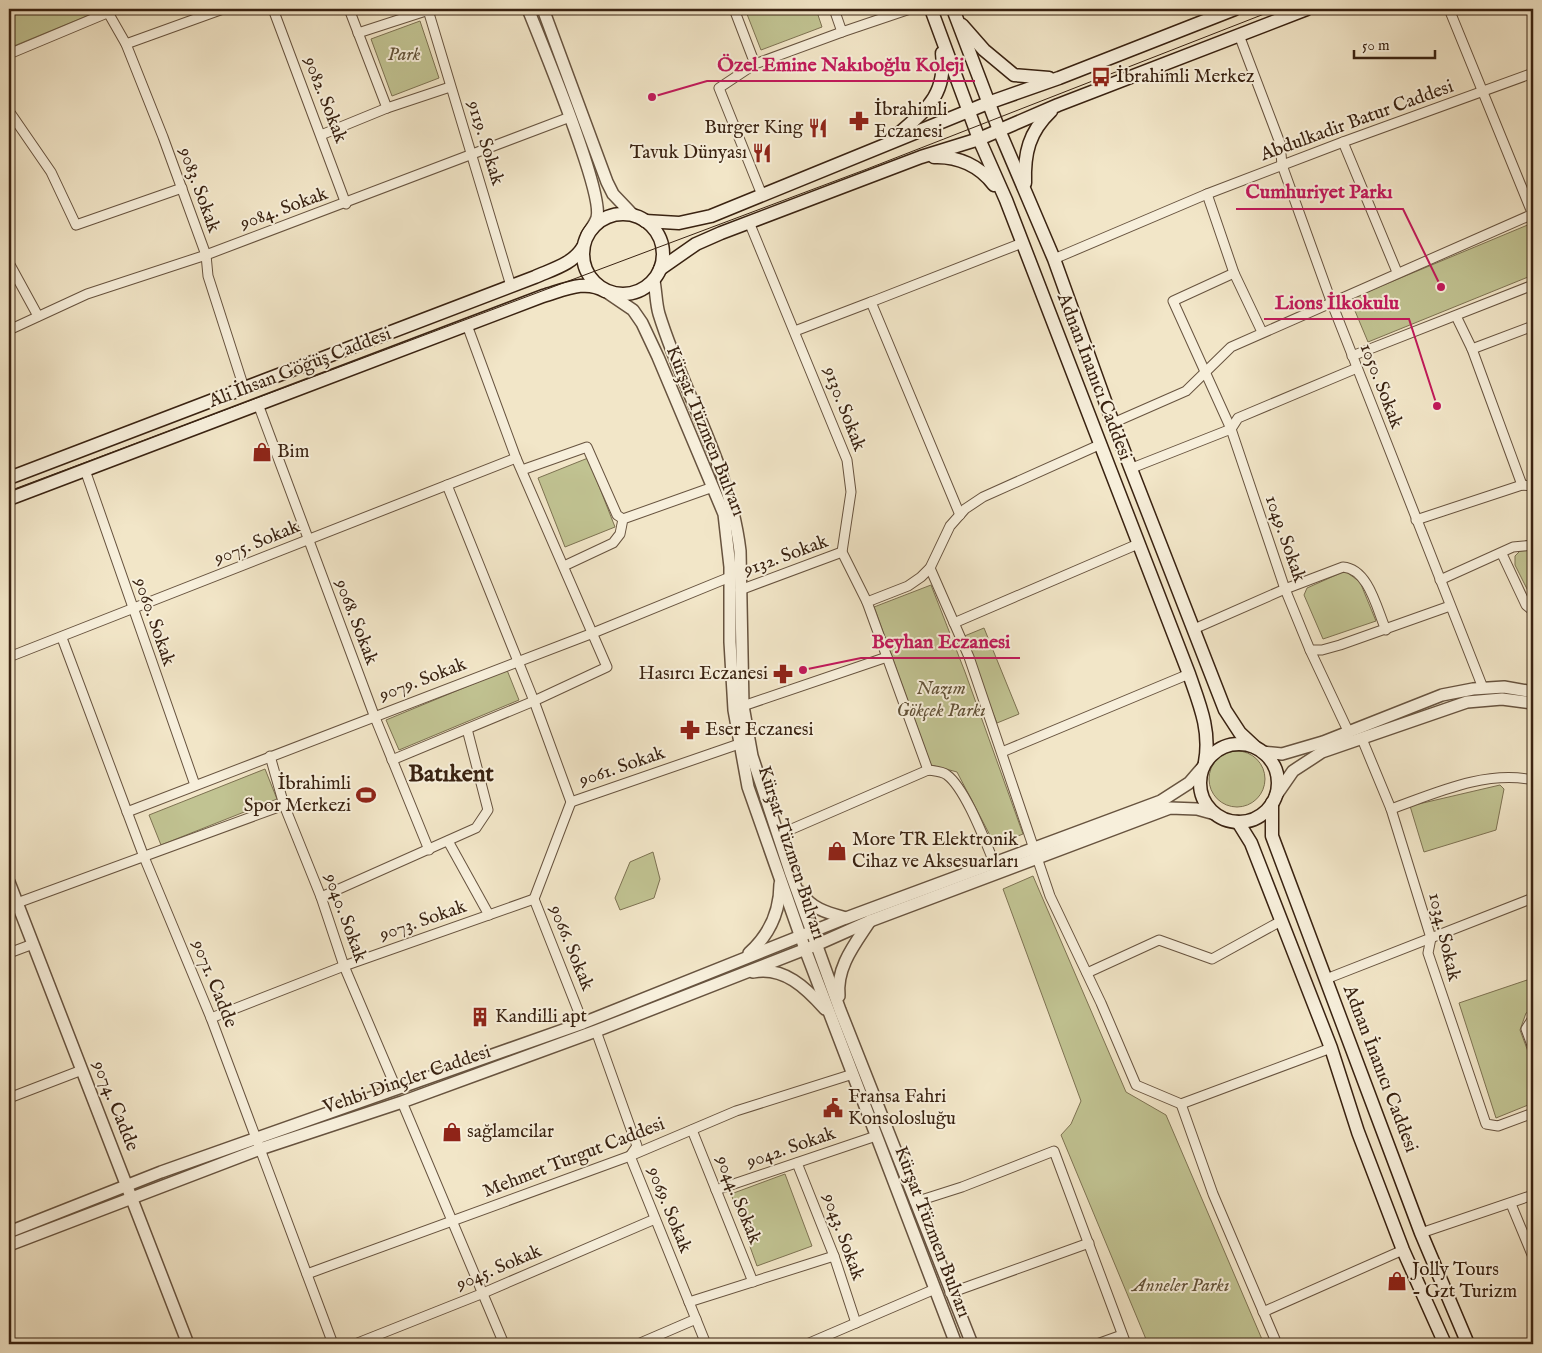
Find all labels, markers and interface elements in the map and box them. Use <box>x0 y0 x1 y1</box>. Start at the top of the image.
scale bar <box>1354 28 1436 60</box>
text: 50 m <box>1362 36 1390 55</box>
park label: Park <box>388 43 421 67</box>
callout: Özel Emine Nakıboğlu Koleji <box>707 46 975 81</box>
street label: 9082. Sokak <box>297 52 353 147</box>
text: Özel Emine Nakıboğlu Koleji <box>717 53 965 78</box>
place label: İbrahimli Merkez <box>1116 65 1255 89</box>
bus stop icon: İbrahimli Merkez <box>1090 66 1112 88</box>
street label: Abdulkadir Batur Caddesi <box>1256 75 1457 167</box>
street label: 9119. Sokak <box>460 97 509 189</box>
place label: İbrahimli Eczanesi <box>874 98 948 144</box>
pharmacy icon: İbrahimli Eczanesi <box>848 110 870 132</box>
place label: Burger King <box>704 116 804 140</box>
restaurant icon: Burger King <box>807 117 829 139</box>
place label: Tavuk Dünyası <box>630 141 747 165</box>
restaurant icon: Tavuk Dünyası <box>751 142 773 164</box>
street label: 9083. Sokak <box>172 143 226 237</box>
callout: Cumhuriyet Parkı <box>1236 174 1403 209</box>
text: Cumhuriyet Parkı <box>1245 180 1393 205</box>
street label: 9084. Sokak <box>236 182 332 236</box>
callout: Lions İlkokulu <box>1264 284 1409 319</box>
street label: Adnan İnanıcı Caddesi <box>1051 289 1137 464</box>
text: Lions İlkokulu <box>1275 291 1400 316</box>
street label: Ali İhsan Göğüş Caddesi <box>204 322 395 414</box>
street label: 1050. Sokak <box>1354 340 1408 433</box>
street label: Kürşat Tüzmen Bulvarı <box>660 342 750 520</box>
street label: 9130. Sokak <box>817 362 871 455</box>
place label: Bim <box>277 440 310 464</box>
shop icon: Bim <box>251 441 273 463</box>
street label: 1049. Sokak <box>1259 492 1311 587</box>
street label: 9075. Sokak <box>210 515 304 571</box>
street label: 9132. Sokak <box>740 529 832 583</box>
street label: 9060. Sokak <box>127 574 181 670</box>
street label: 9068. Sokak <box>328 575 384 669</box>
callout: Beyhan Eczanesi <box>861 623 1020 658</box>
text: Beyhan Eczanesi <box>872 630 1011 655</box>
street label: 9079. Sokak <box>375 652 471 708</box>
place label: Hasırcı Eczanesi <box>638 662 768 686</box>
pharmacy icon: Hasırcı Eczanesi <box>772 663 794 685</box>
park label: Nazım Gökçek Parkı <box>896 677 986 723</box>
place label: Eser Eczanesi <box>705 718 814 742</box>
pharmacy icon: Eser Eczanesi <box>679 719 701 741</box>
street label: 9061. Sokak <box>575 741 669 793</box>
district label: Batıkent <box>408 759 495 790</box>
street label: Kürşat Tüzmen Bulvarı <box>752 763 830 943</box>
place label: İbrahimli Spor Merkezi <box>244 772 351 818</box>
sports icon: İbrahimli Spor Merkezi <box>355 784 377 806</box>
place label: More TR Elektronik Cihaz ve Aksesuarları <box>852 828 1019 874</box>
shop icon: More TR Elektronik Cihaz ve Aksesuarları <box>826 840 848 862</box>
street label: 9040. Sokak <box>317 869 372 967</box>
street label: 1034. Sokak <box>1422 891 1466 984</box>
street label: 9073. Sokak <box>375 895 470 947</box>
street label: 9066. Sokak <box>543 901 599 995</box>
street label: 9071. Cadde <box>185 936 243 1032</box>
street label: Adnan İnanıcı Caddesi <box>1337 981 1423 1156</box>
place label: Kandilli apt <box>495 1005 587 1029</box>
building icon: Kandilli apt <box>469 1006 491 1028</box>
street label: Vehbi Dinçler Caddesi <box>319 1040 494 1120</box>
street label: 9074. Cadde <box>86 1056 144 1155</box>
place label: Fransa Fahri Konsolosluğu <box>848 1085 956 1131</box>
public building icon: Fransa Fahri Konsolosluğu <box>822 1097 844 1119</box>
street label: Mehmet Turgut Caddesi <box>480 1112 668 1204</box>
place label: sağlamcilar <box>467 1120 554 1144</box>
shop icon: sağlamcilar <box>441 1121 463 1143</box>
street label: 9042. Sokak <box>742 1121 839 1175</box>
street label: Kürşat Tüzmen Bulvarı <box>888 1143 976 1321</box>
street label: 9044. Sokak <box>709 1151 767 1249</box>
street label: 9069. Sokak <box>641 1163 697 1257</box>
street label: 9043. Sokak <box>816 1189 870 1284</box>
street label: 9045. Sokak <box>452 1239 546 1297</box>
place label: Jolly Tours - Gzt Turizm <box>1410 1258 1517 1304</box>
shop icon: Jolly Tours - Gzt Turizm <box>1386 1270 1408 1292</box>
park label: Anneler Parkı <box>1131 1274 1229 1298</box>

